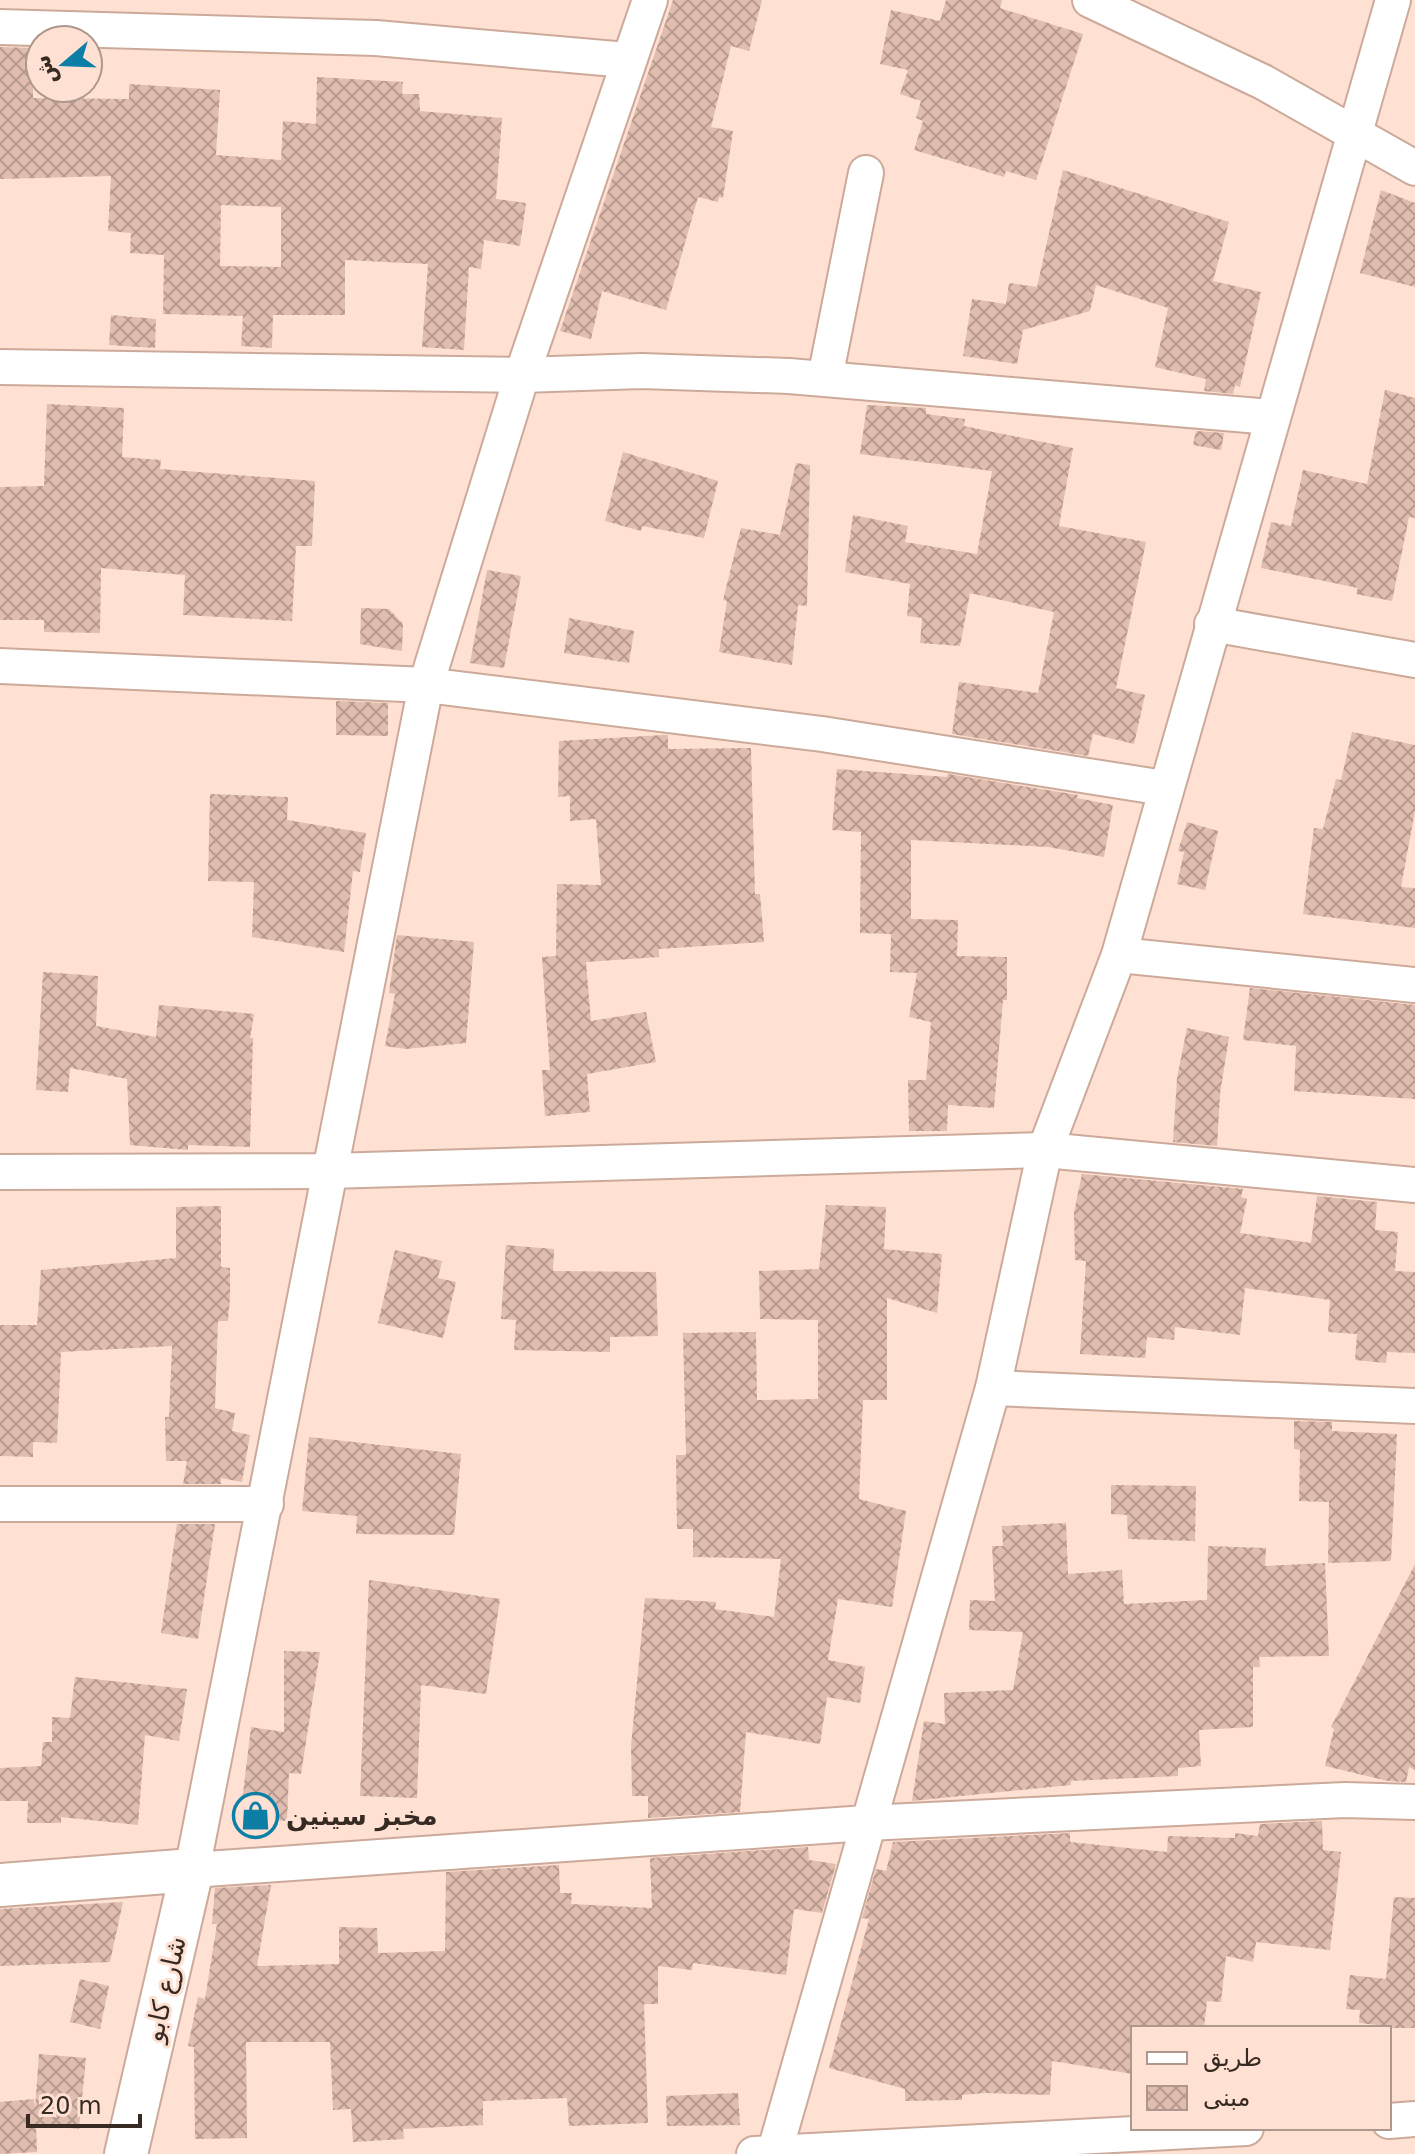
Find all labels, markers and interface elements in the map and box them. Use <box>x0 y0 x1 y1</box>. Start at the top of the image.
north arrow <box>24 24 104 104</box>
text: ش <box>29 52 62 89</box>
shop icon: مخبز سينين <box>231 1792 279 1840</box>
place label: مخبز سينين <box>286 1801 437 1832</box>
street label: شارع كابو <box>138 1933 193 2047</box>
legend <box>1131 2026 1391 2130</box>
text: طريق <box>1203 2044 1262 2072</box>
scale bar <box>28 2078 140 2128</box>
text: مبنى <box>1203 2084 1250 2112</box>
text: 20 m <box>40 2092 102 2120</box>

